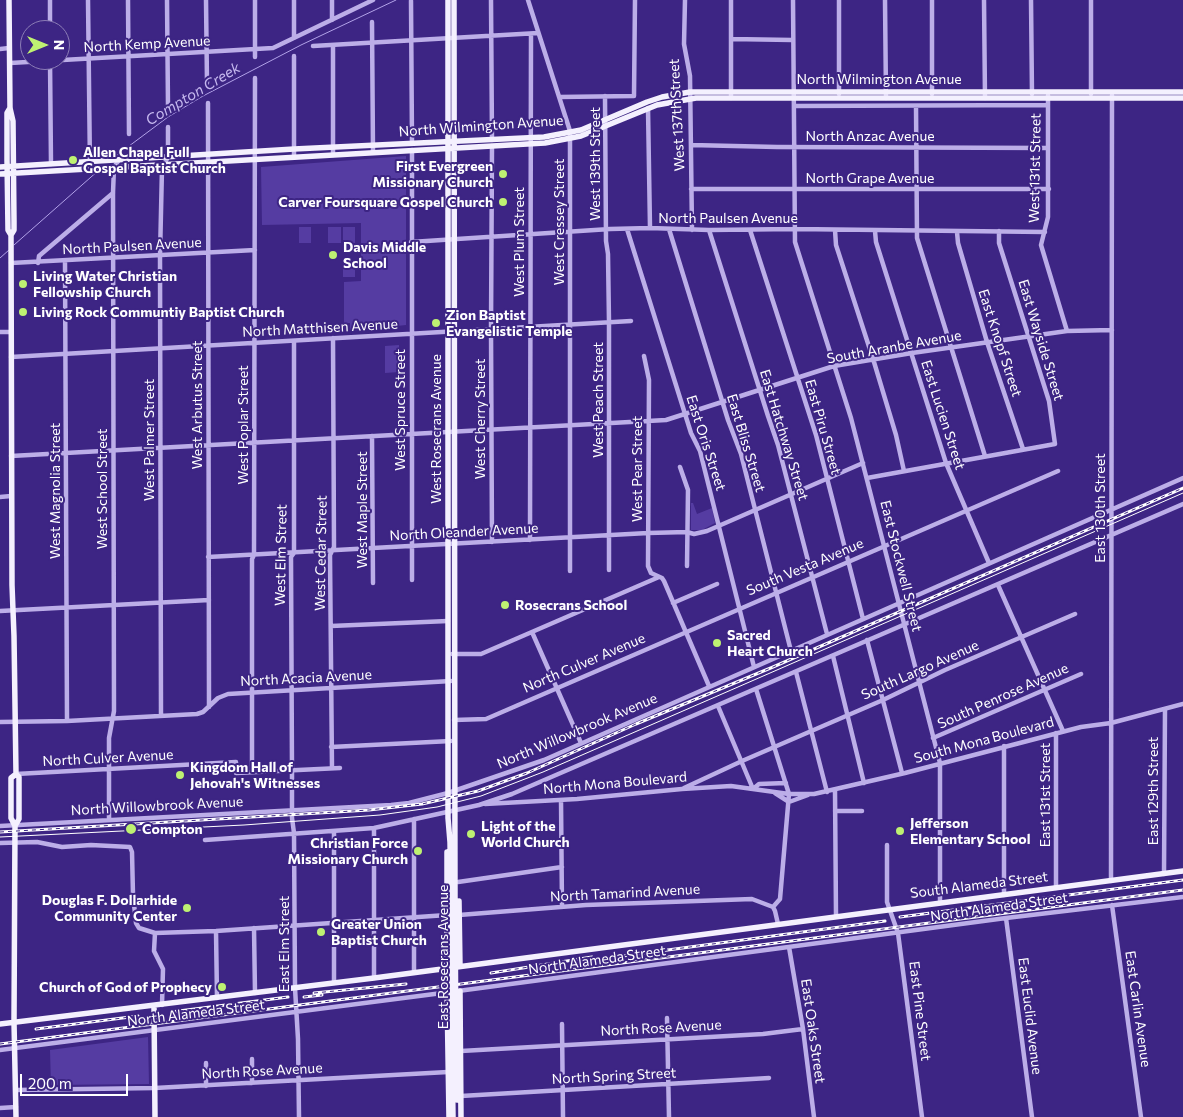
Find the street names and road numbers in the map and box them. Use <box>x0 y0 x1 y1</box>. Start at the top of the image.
street label: North Kemp Avenue <box>83 32 211 56</box>
street label: West 137th Street <box>666 58 688 172</box>
street label: North Wilmington Avenue <box>796 71 962 87</box>
street label: West 139th Street <box>587 107 603 221</box>
street label: North Wilmington Avenue <box>398 112 564 140</box>
street label: West 131st Street <box>1026 113 1044 223</box>
street label: North Anzac Avenue <box>805 128 935 144</box>
street label: West Cressey Street <box>551 158 567 286</box>
street label: North Grape Avenue <box>805 170 935 186</box>
street label: West Plum Street <box>511 187 527 297</box>
street label: North Paulsen Avenue <box>658 210 798 226</box>
street label: North Paulsen Avenue <box>62 234 202 258</box>
street label: East Wayside Street <box>1015 277 1067 403</box>
street label: East Knopf Street <box>975 287 1025 399</box>
street label: North Matthisen Avenue <box>242 316 398 340</box>
street label: South Aranbe Avenue <box>825 327 963 367</box>
street label: West Arbutus Street <box>189 341 205 469</box>
street label: West Peach Street <box>590 342 606 458</box>
street label: West Spruce Street <box>392 349 408 471</box>
street label: West Rosecrans Avenue <box>428 354 444 504</box>
street label: West Cherry Street <box>472 358 488 480</box>
street label: East Lucien Street <box>917 358 969 472</box>
street label: West Poplar Street <box>235 365 251 485</box>
street label: East Hatchway Street <box>756 367 812 503</box>
street label: East Piru Street <box>801 377 845 477</box>
street label: West Palmer Street <box>141 379 157 501</box>
street label: East Bliss Street <box>723 392 769 494</box>
street label: East Oris Street <box>683 393 729 493</box>
street label: West Pear Street <box>629 416 645 522</box>
street label: West Magnolia Street <box>47 423 63 559</box>
street label: West School Street <box>94 428 110 550</box>
street label: West Maple Street <box>354 451 370 569</box>
street label: East 130th Street <box>1092 453 1108 563</box>
street label: West Cedar Street <box>312 495 330 611</box>
street label: East Stockwell Street <box>877 499 925 633</box>
street label: West Elm Street <box>272 504 290 606</box>
street label: North Oleander Avenue <box>389 520 539 544</box>
street label: South Vesta Avenue <box>744 535 866 599</box>
street label: North Culver Avenue <box>520 630 648 696</box>
street label: South Largo Avenue <box>859 637 981 703</box>
street label: South Penrose Avenue <box>935 660 1071 732</box>
street label: North Acacia Avenue <box>240 666 372 690</box>
street label: North Willowbrook Avenue <box>494 690 660 772</box>
street label: South Mona Boulevard <box>912 713 1056 767</box>
street label: East 129th Street <box>1145 737 1161 845</box>
street label: East 131st Street <box>1037 743 1053 847</box>
street label: North Culver Avenue <box>42 746 174 770</box>
street label: North Mona Boulevard <box>542 768 688 798</box>
street label: North Willowbrook Avenue <box>70 793 244 819</box>
street label: South Alameda Street <box>909 868 1049 902</box>
street label: North Tamarind Avenue <box>550 881 700 905</box>
street label: East Rosecrans Avenue <box>435 885 451 1029</box>
street label: North Alameda Street <box>929 889 1069 925</box>
street label: East Elm Street <box>276 896 292 992</box>
street label: North Alameda Street <box>527 942 667 978</box>
street label: East Carlin Avenue <box>1122 950 1154 1068</box>
street label: East Euclid Avenue <box>1014 956 1046 1076</box>
street label: East Pine Street <box>906 960 934 1062</box>
street label: East Oaks Street <box>797 978 829 1084</box>
street label: North Alameda Street <box>126 996 266 1030</box>
street label: North Rose Avenue <box>600 1016 722 1040</box>
street label: North Rose Avenue <box>201 1059 323 1083</box>
street label: North Spring Street <box>551 1064 677 1088</box>

